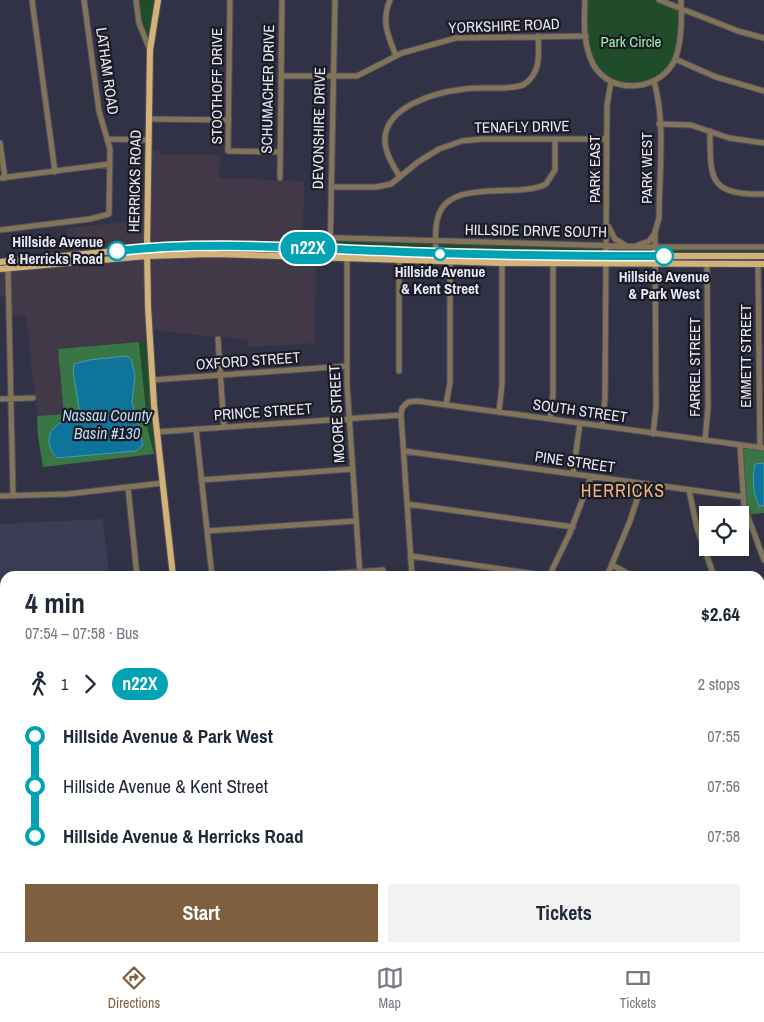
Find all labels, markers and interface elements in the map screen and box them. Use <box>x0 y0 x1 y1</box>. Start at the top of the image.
street label: YORKSHIRE ROAD <box>448 13 560 38</box>
street label: SCHUMACHER DRIVE <box>256 24 279 154</box>
street label: LATHAM ROAD <box>91 26 124 116</box>
street label: STOOTHOFF DRIVE <box>206 28 227 144</box>
park label: Park Circle <box>601 31 662 52</box>
street label: DEVONSHIRE DRIVE <box>307 67 330 189</box>
street label: TENAFLY DRIVE <box>474 115 570 138</box>
street label: HERRICKS ROAD <box>123 129 146 232</box>
street label: PARK WEST <box>636 132 657 204</box>
street label: PARK EAST <box>584 134 605 203</box>
street label: HILLSIDE DRIVE SOUTH <box>465 219 607 242</box>
place label: Hillside Avenue & Herricks Road <box>7 231 103 269</box>
line badge: n22X <box>273 232 343 264</box>
text: n22X <box>290 235 326 260</box>
marker: Hillside Avenue & Herricks Road <box>107 241 127 261</box>
marker: Hillside Avenue & Park West <box>654 246 674 266</box>
marker: Hillside Avenue & Kent Street <box>433 247 447 261</box>
place label: Hillside Avenue & Kent Street <box>395 261 486 299</box>
place label: Hillside Avenue & Park West <box>619 266 710 304</box>
street label: EMMETT STREET <box>735 304 756 408</box>
street label: FARREL STREET <box>684 317 705 417</box>
street label: OXFORD STREET <box>195 346 301 375</box>
street label: MOORE STREET <box>323 364 350 464</box>
street label: SOUTH STREET <box>532 393 629 428</box>
street label: PRINCE STREET <box>213 398 313 425</box>
water label: Nassau County Basin #130 <box>62 404 153 444</box>
street label: PINE STREET <box>534 445 617 478</box>
district label: HERRICKS <box>581 478 665 503</box>
map controls <box>699 506 749 556</box>
button: locate <box>699 506 749 556</box>
text: 4 min <box>25 584 85 622</box>
text: $2.64 <box>701 601 740 627</box>
text: 07:54 – 07:58 · Bus <box>25 622 139 644</box>
icon: walk <box>25 670 53 698</box>
icon: forward <box>76 670 104 698</box>
text: n22X <box>122 671 158 696</box>
text: 1 <box>61 673 68 695</box>
text: 2 stops <box>698 673 740 695</box>
text: Hillside Avenue & Park West <box>63 723 273 749</box>
text: 07:55 <box>707 725 740 747</box>
text: Hillside Avenue & Kent Street <box>63 773 268 799</box>
text: 07:56 <box>707 775 740 797</box>
text: Hillside Avenue & Herricks Road <box>63 823 303 849</box>
text: 07:58 <box>707 825 740 847</box>
button: Start <box>25 884 378 942</box>
button: Tickets <box>388 884 740 942</box>
tab: Directions <box>108 964 160 1012</box>
tab: Map <box>376 964 404 1012</box>
tab: Tickets <box>619 964 656 1012</box>

